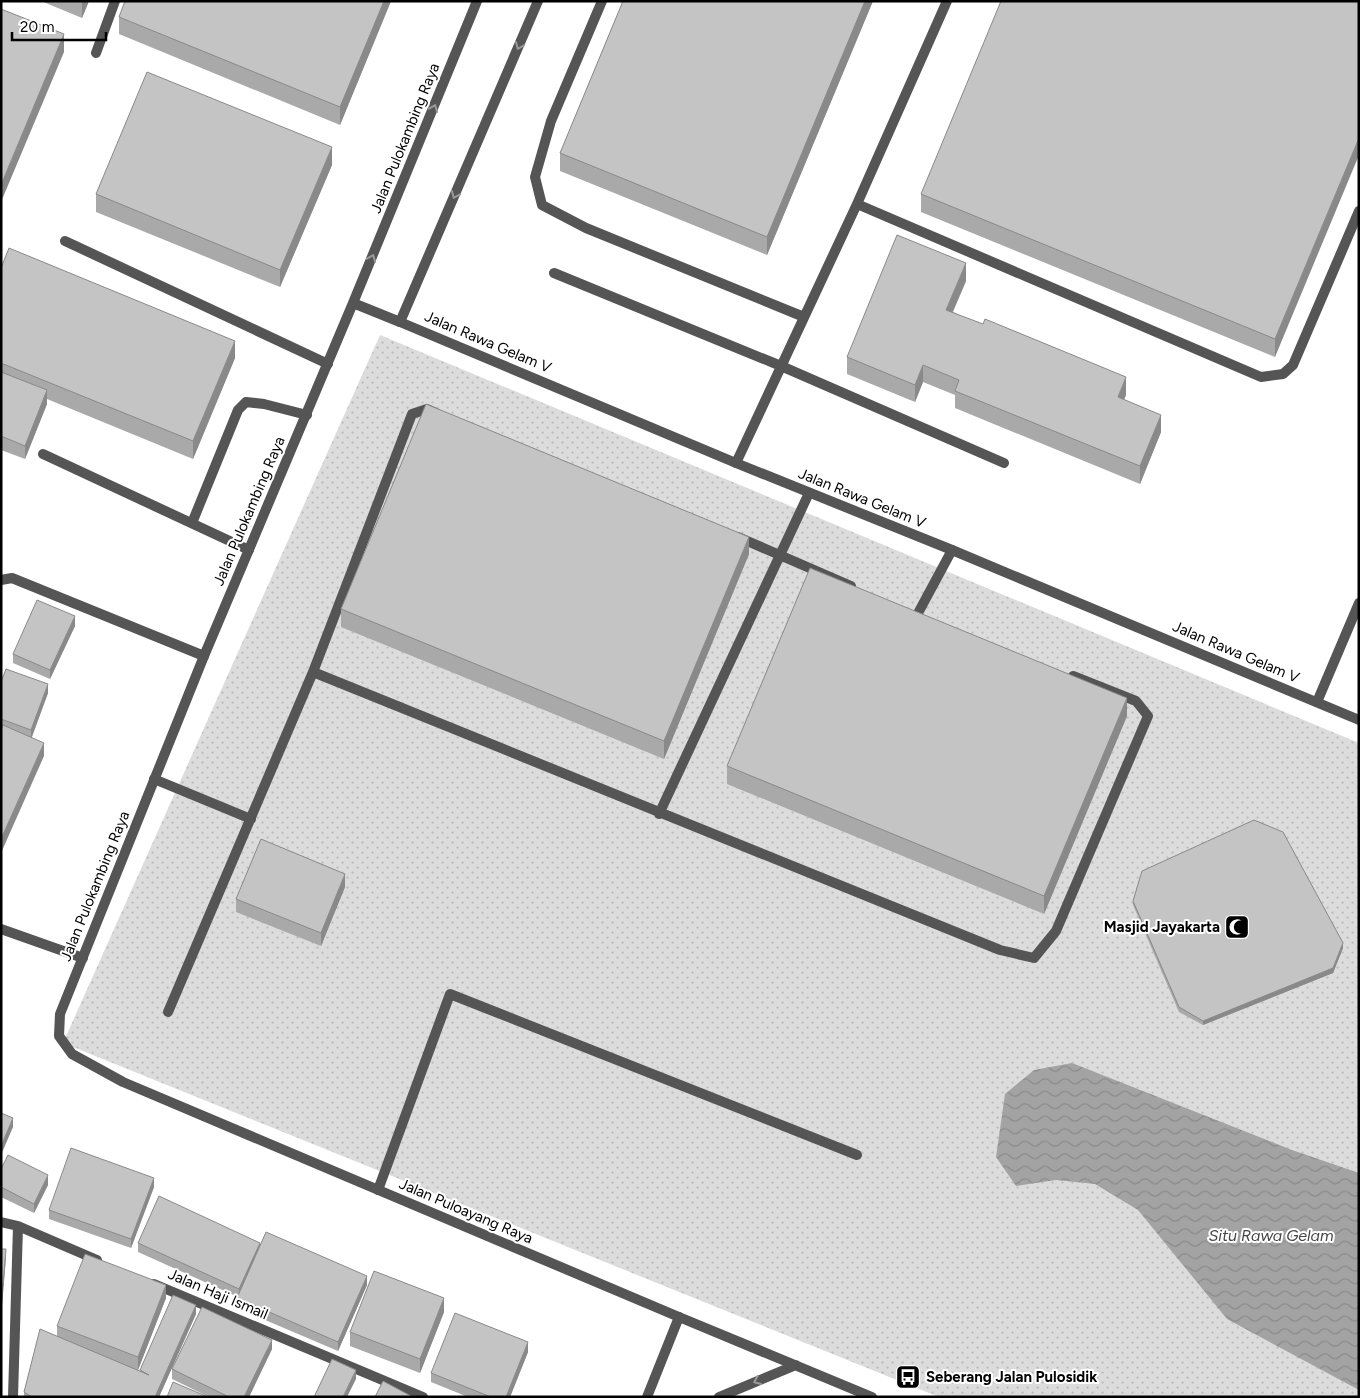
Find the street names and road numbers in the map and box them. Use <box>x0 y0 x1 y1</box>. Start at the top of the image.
street label: Jalan Pulokambing Raya <box>367 60 443 216</box>
street label: Jalan Rawa Gelam V <box>422 307 555 377</box>
street label: Jalan Pulokambing Raya <box>209 434 289 588</box>
street label: Jalan Rawa Gelam V <box>796 464 929 532</box>
street label: Jalan Rawa Gelam V <box>1170 617 1303 687</box>
street label: Jalan Pulokambing Raya <box>57 808 133 964</box>
street label: Jalan Puloayang Raya <box>396 1175 536 1247</box>
street label: Jalan Haji Ismail <box>165 1265 271 1323</box>

